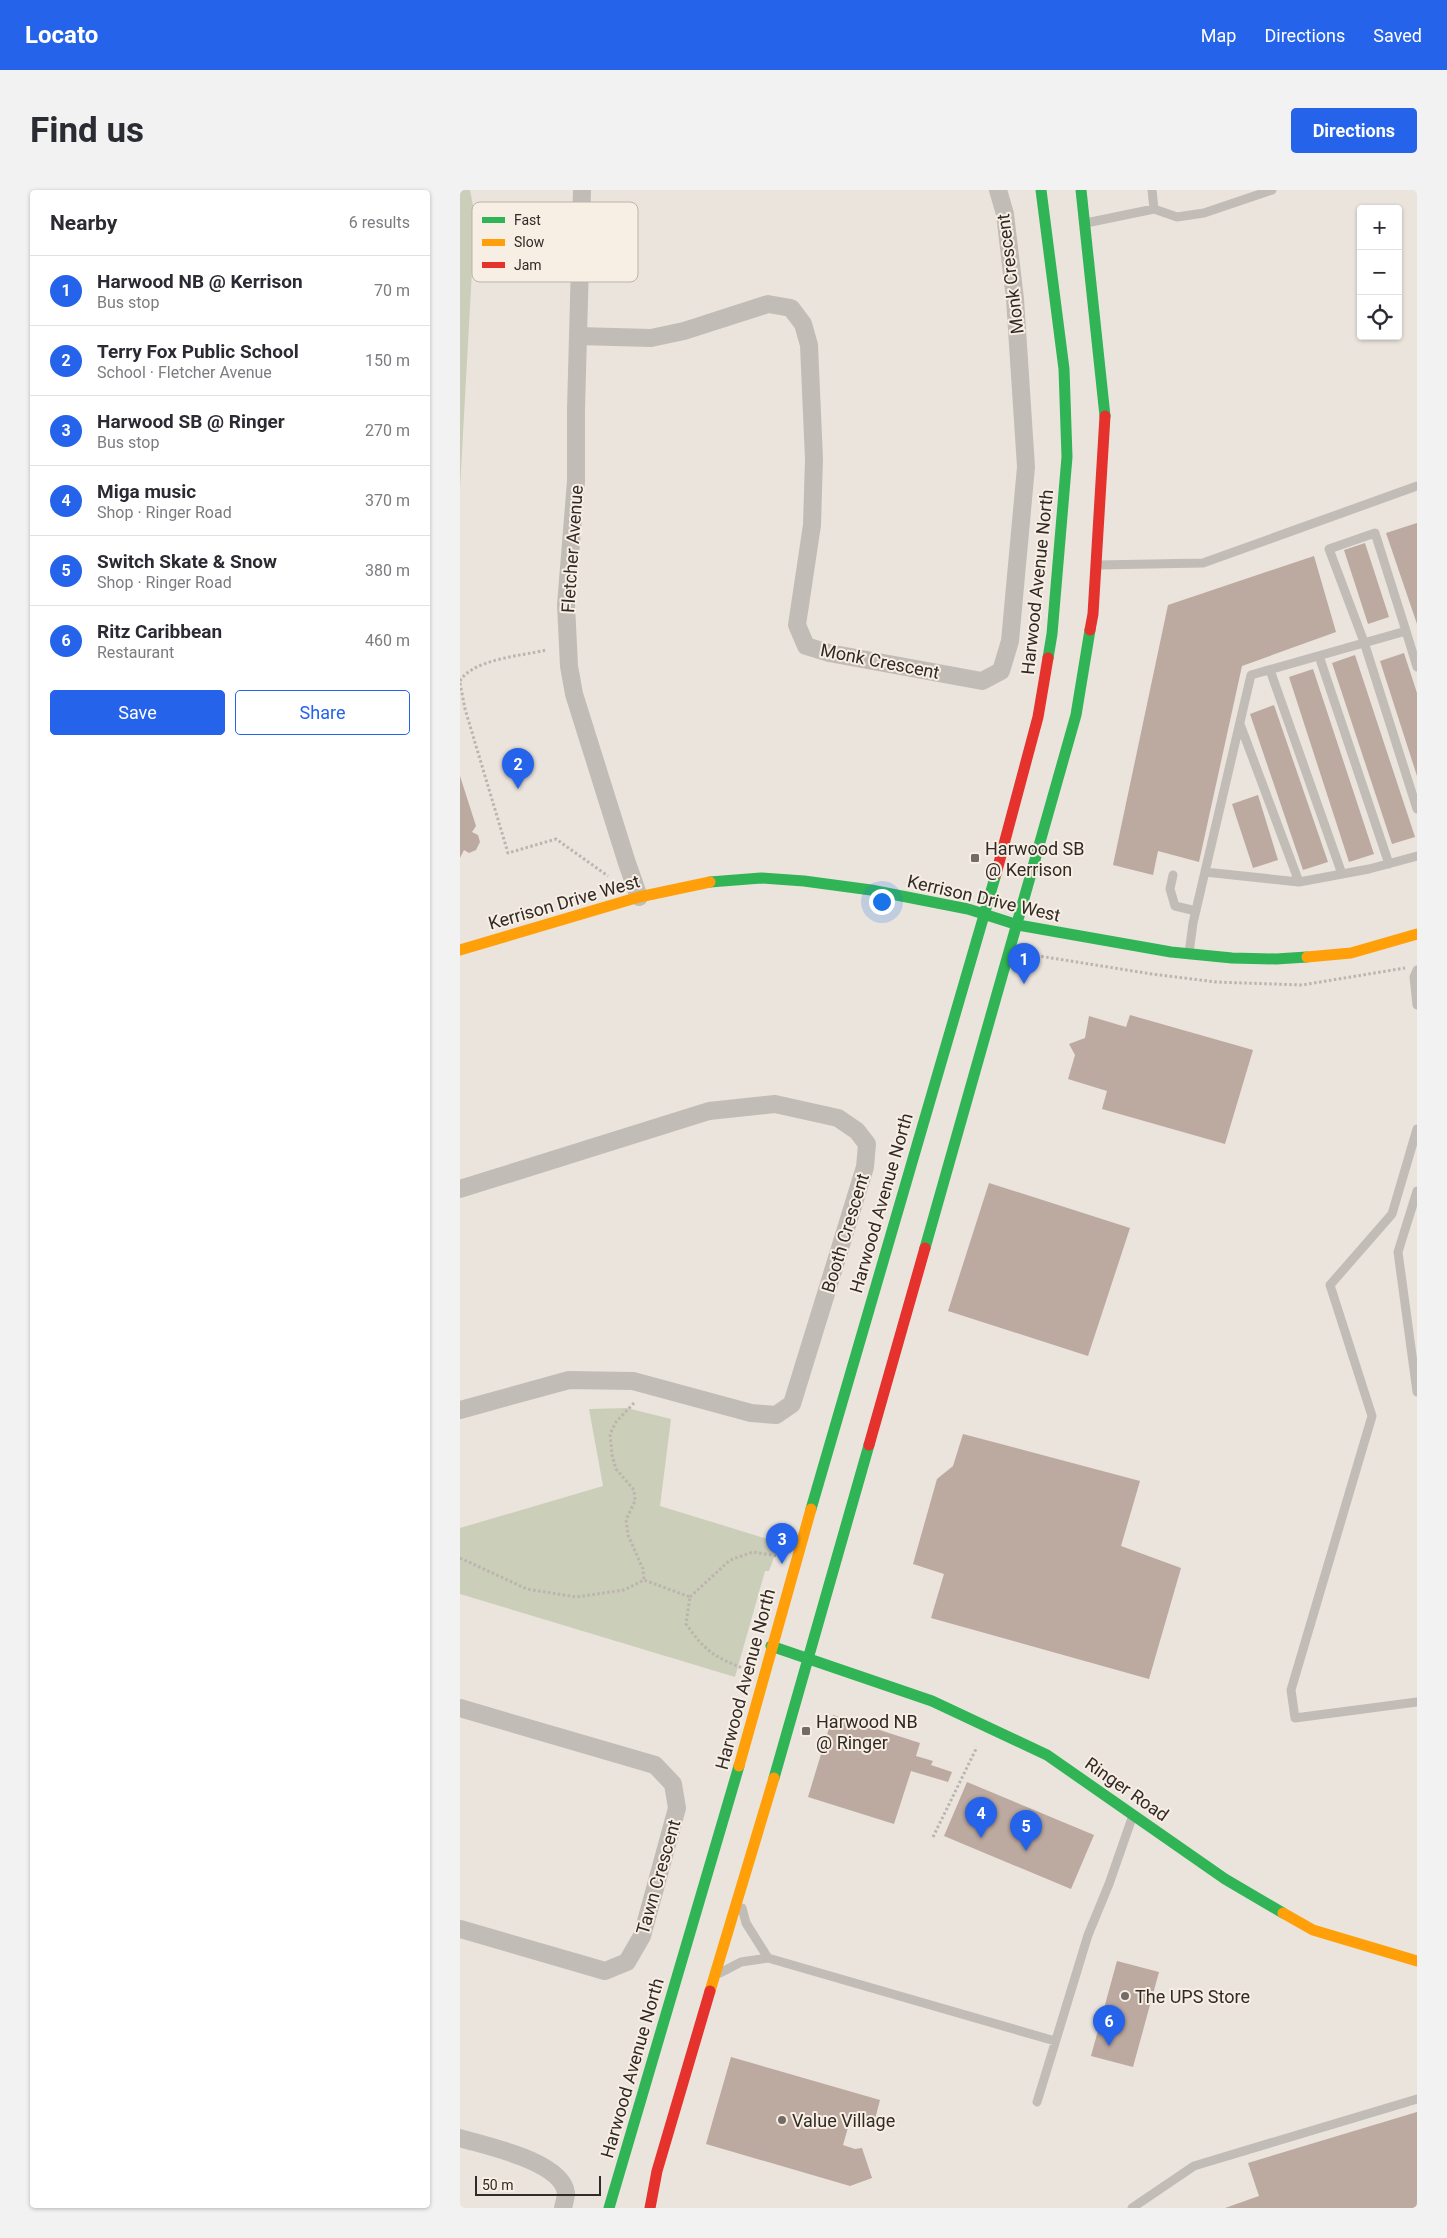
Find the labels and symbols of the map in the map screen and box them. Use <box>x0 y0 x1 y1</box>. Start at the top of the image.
legend <box>472 202 638 282</box>
text: Fast <box>514 212 541 228</box>
street label: Monk Crescent <box>992 213 1028 335</box>
text: Slow <box>514 234 545 250</box>
text: Jam <box>514 257 542 273</box>
street label: Fletcher Avenue <box>557 484 587 614</box>
street label: Harwood Avenue North <box>1017 488 1057 676</box>
street label: Monk Crescent <box>819 639 941 683</box>
pin: 2 <box>502 748 534 789</box>
place label: Harwood SB @ Kerrison <box>985 838 1084 880</box>
marker: Harwood SB @ Kerrison <box>969 852 981 864</box>
street label: Kerrison Drive West <box>486 870 642 934</box>
street label: Kerrison Drive West <box>905 870 1063 926</box>
your location <box>869 889 895 915</box>
pin: 1 <box>1008 943 1040 984</box>
street label: Harwood Avenue North <box>845 1111 917 1295</box>
street label: Booth Crescent <box>817 1171 873 1295</box>
pin: 3 <box>766 1523 798 1564</box>
street label: Harwood Avenue North <box>711 1586 779 1772</box>
place label: Harwood NB @ Ringer <box>816 1711 918 1753</box>
marker: Harwood NB @ Ringer <box>800 1725 812 1737</box>
street label: Ringer Road <box>1081 1753 1173 1825</box>
pin: 4 <box>965 1797 997 1838</box>
pin: 5 <box>1010 1810 1042 1851</box>
street label: Tawn Crescent <box>632 1817 684 1937</box>
street label: Harwood Avenue North <box>596 1976 668 2160</box>
place label: The UPS Store <box>1135 1986 1250 2007</box>
marker: The UPS Store <box>1119 1990 1131 2002</box>
pin: 6 <box>1093 2005 1125 2046</box>
place label: Value Village <box>792 2110 895 2131</box>
marker: Value Village <box>776 2114 788 2126</box>
scale bar <box>475 2173 601 2196</box>

